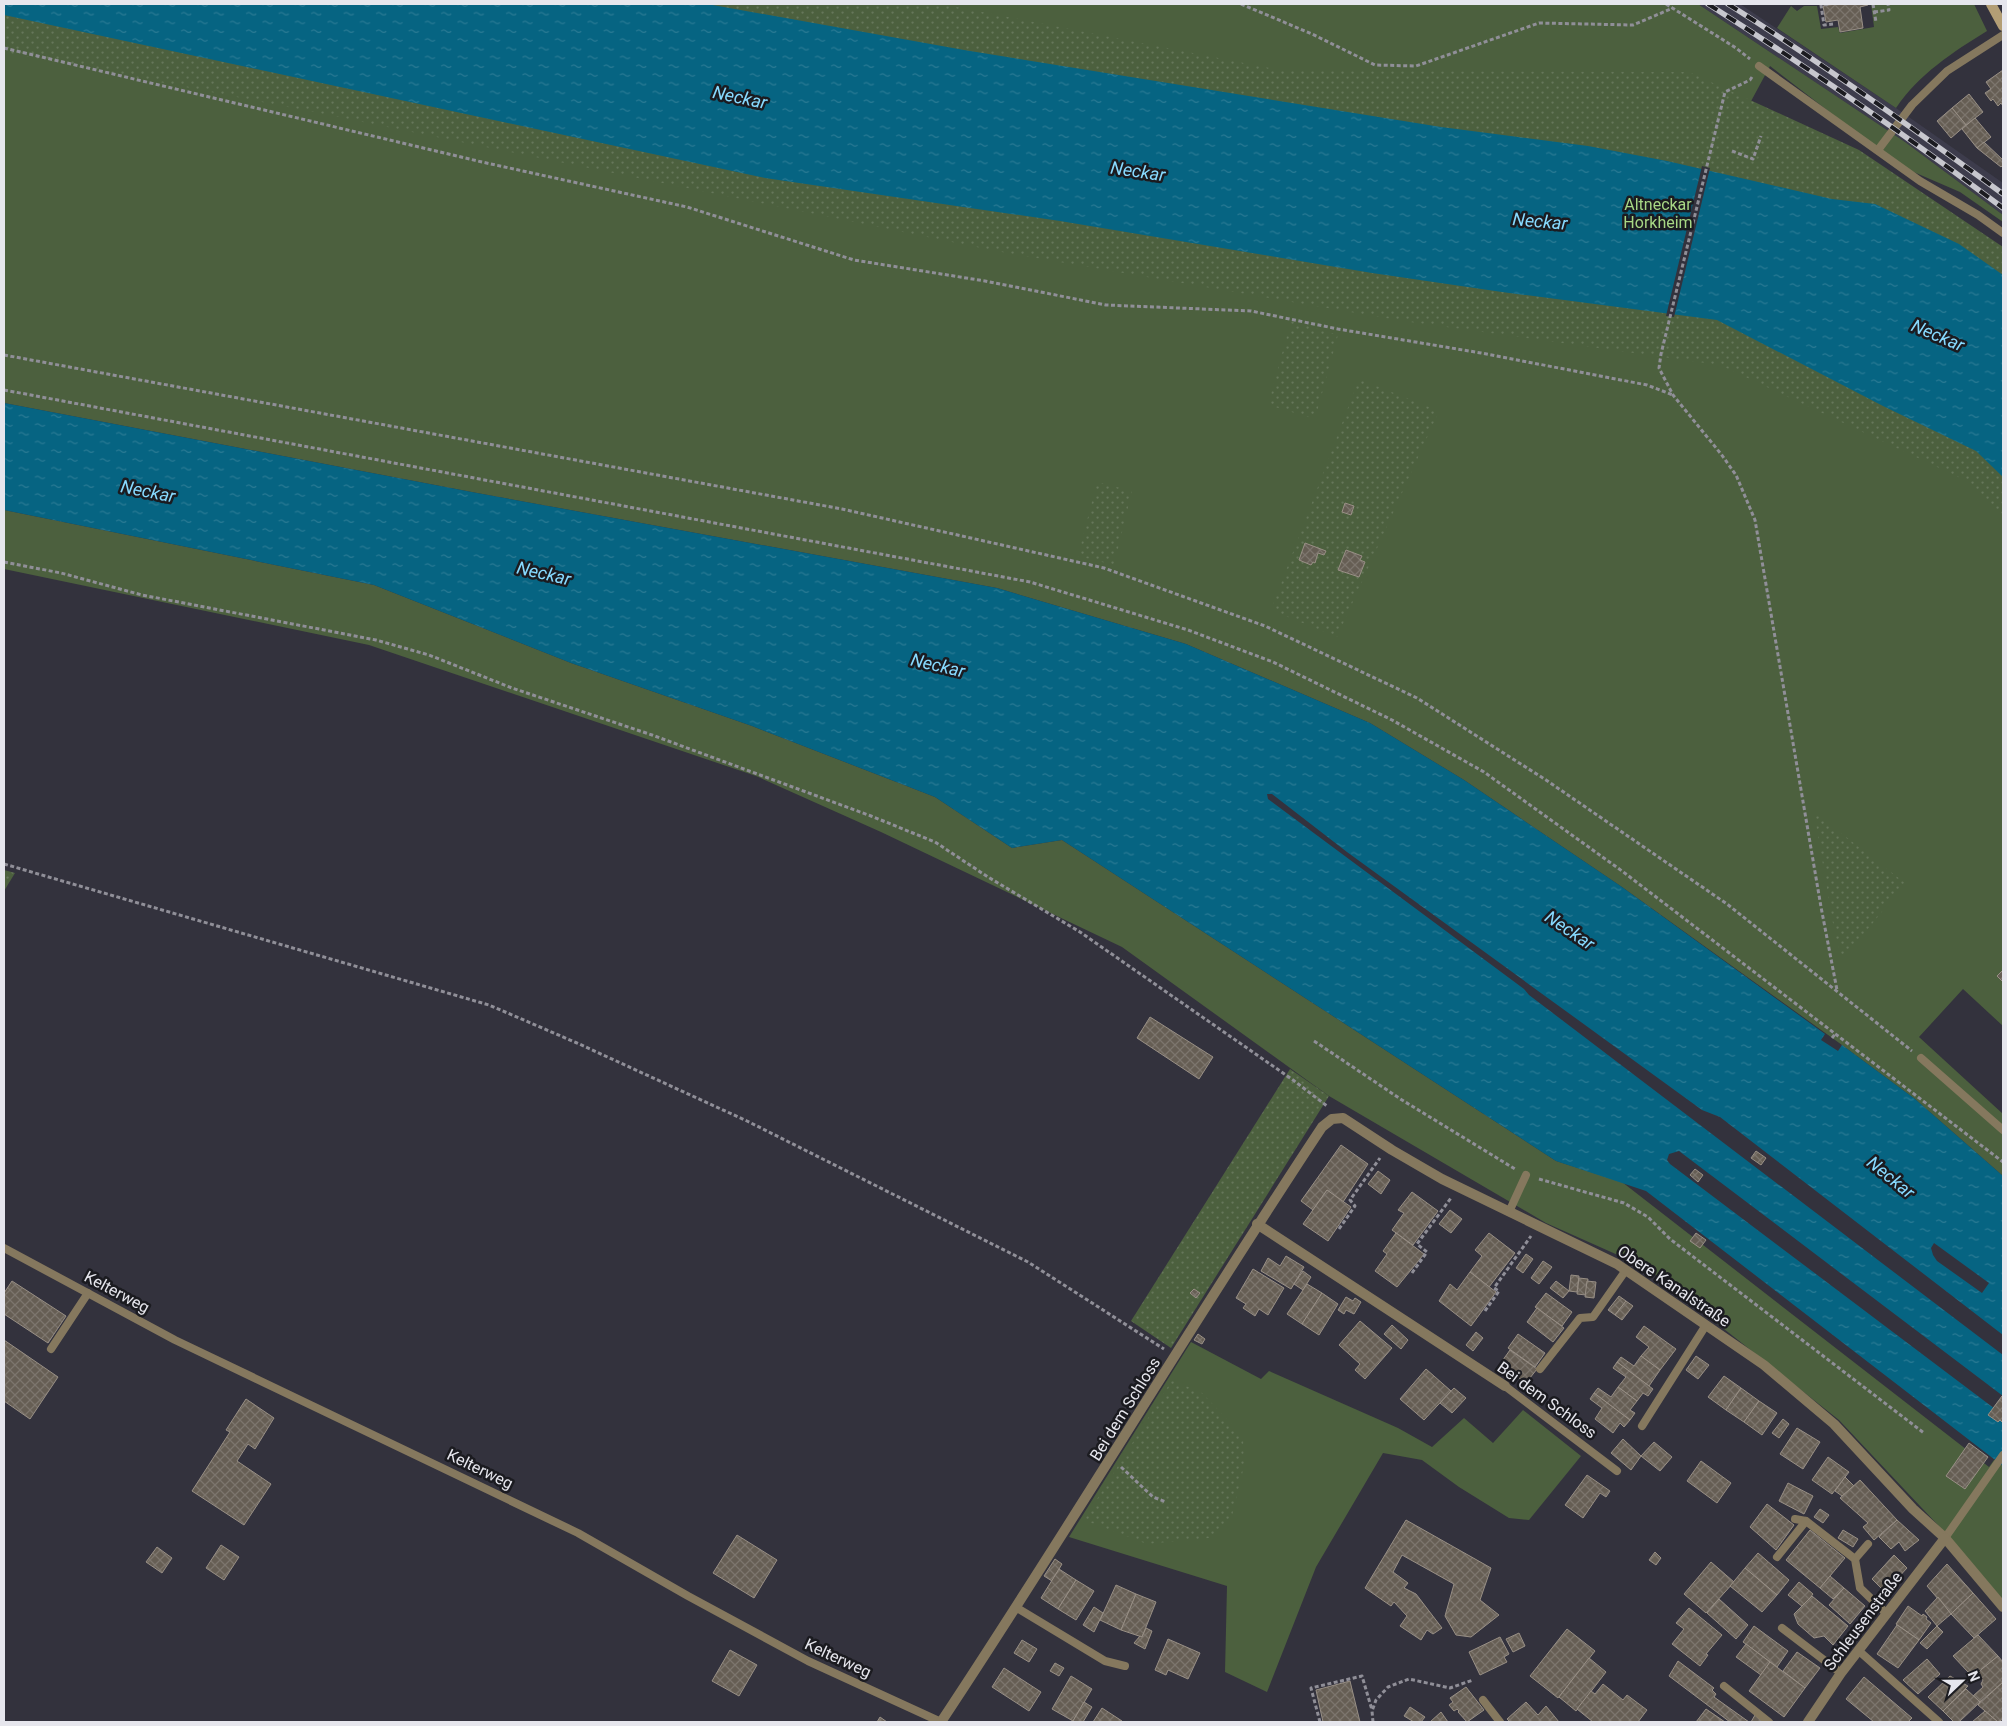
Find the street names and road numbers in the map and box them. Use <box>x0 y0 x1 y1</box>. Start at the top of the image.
street label: Obere Kanalstraße <box>1614 1241 1734 1331</box>
street label: Kelterweg <box>81 1267 153 1317</box>
street label: Bei dem Schloss <box>1086 1354 1164 1464</box>
street label: Bei dem Schloss <box>1494 1358 1600 1442</box>
street label: Kelterweg <box>444 1445 516 1493</box>
street label: Schleusenstraße <box>1820 1568 1906 1674</box>
street label: Kelterweg <box>802 1634 874 1682</box>

